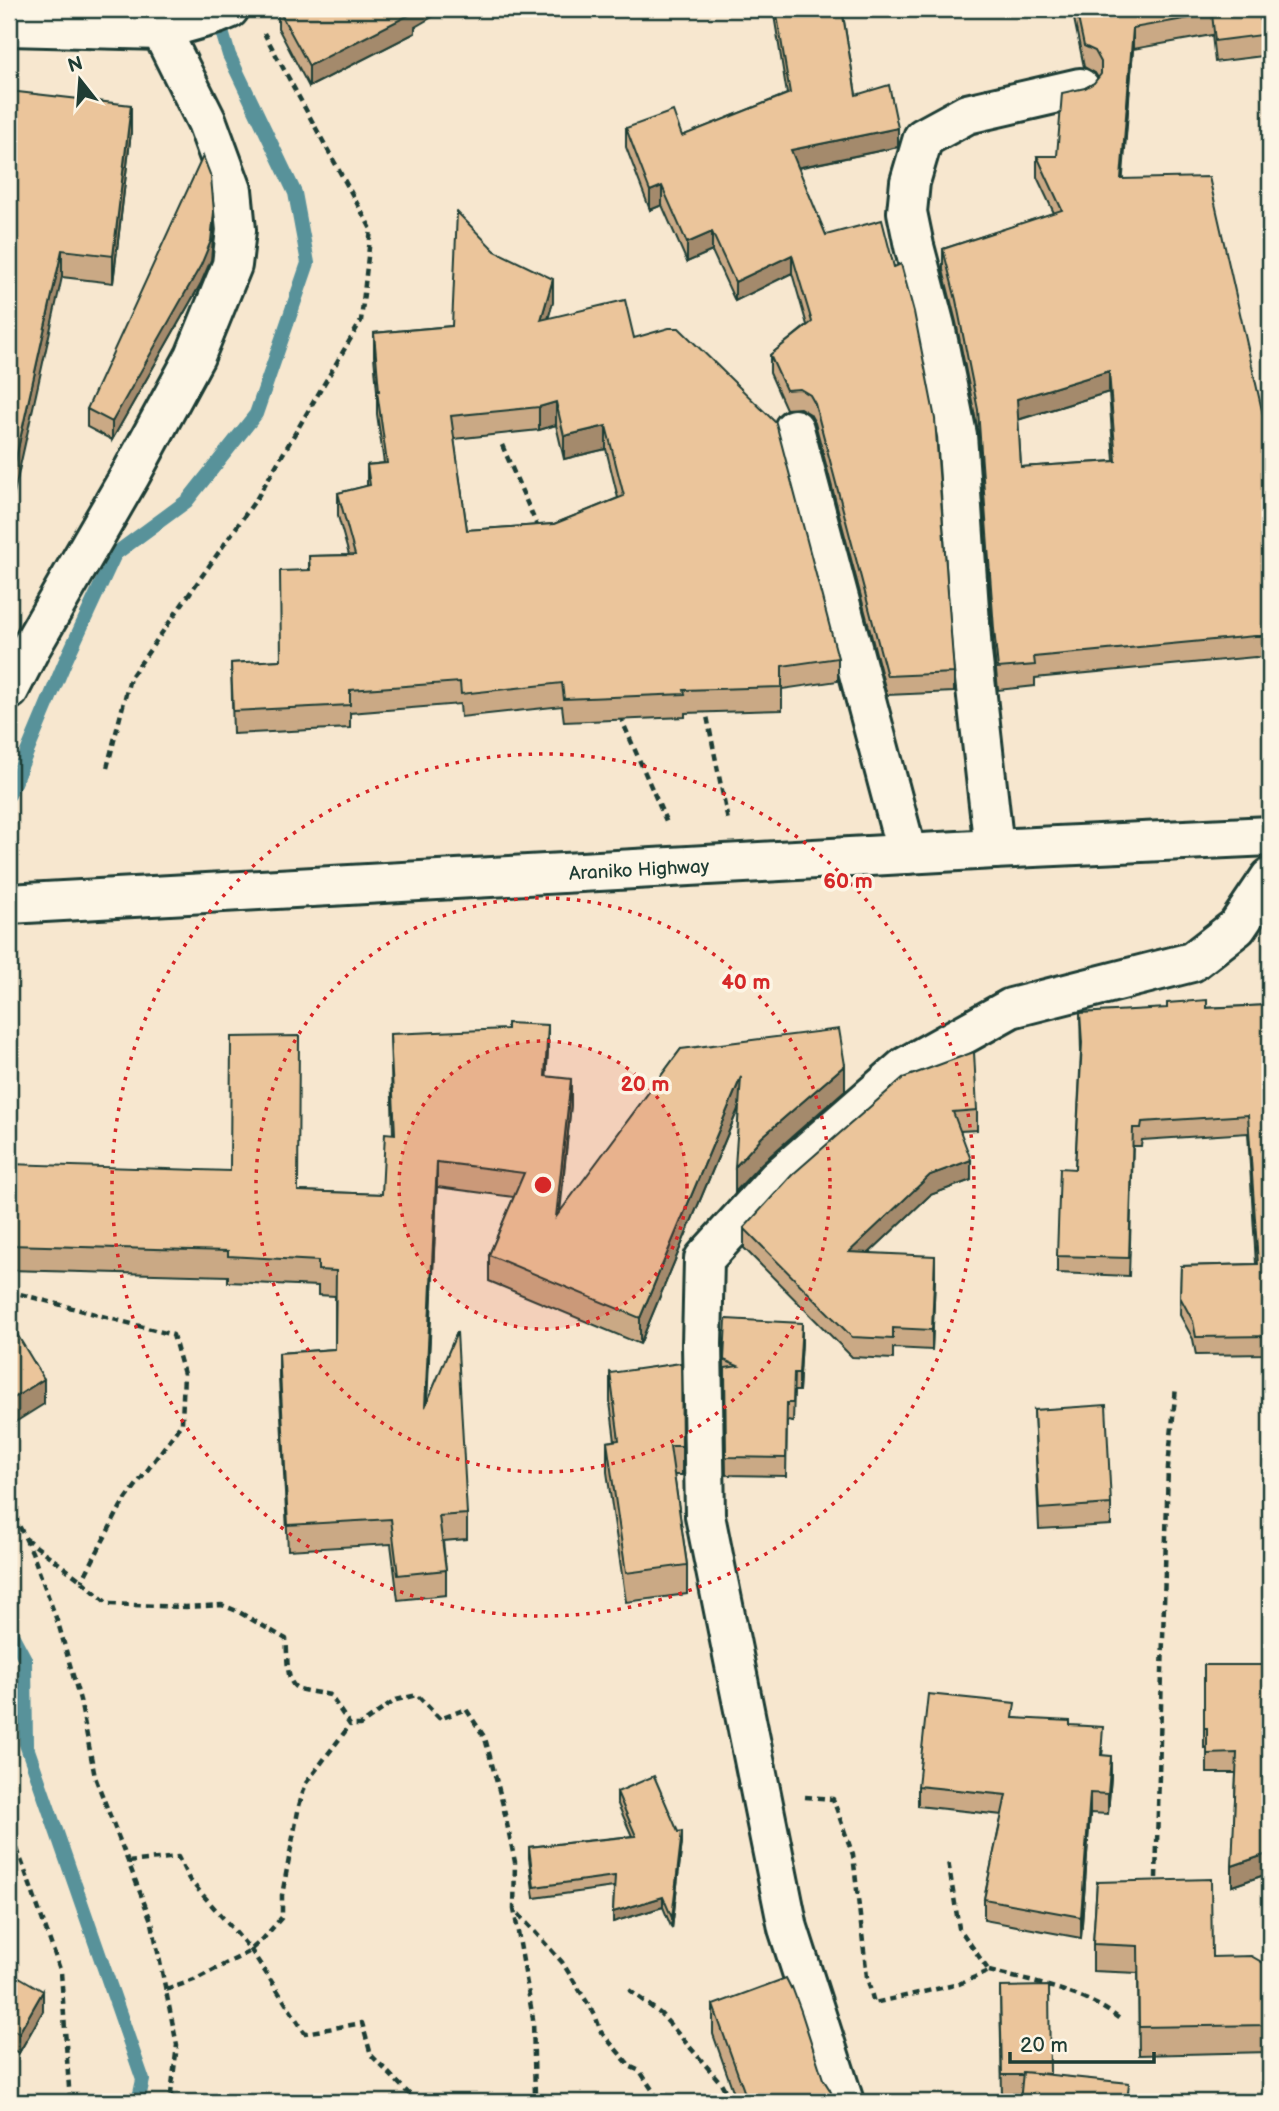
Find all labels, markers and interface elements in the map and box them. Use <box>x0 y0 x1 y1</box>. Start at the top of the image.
north arrow <box>46 46 116 116</box>
text: N <box>65 52 86 78</box>
street label: Araniko Highway <box>568 855 710 886</box>
text: 60 m <box>823 869 873 894</box>
text: 40 m <box>721 970 771 995</box>
text: 20 m <box>621 1072 669 1097</box>
centre of rings <box>531 1173 555 1197</box>
scale bar <box>1010 2020 1153 2064</box>
text: 20 m <box>1020 2033 1068 2058</box>

